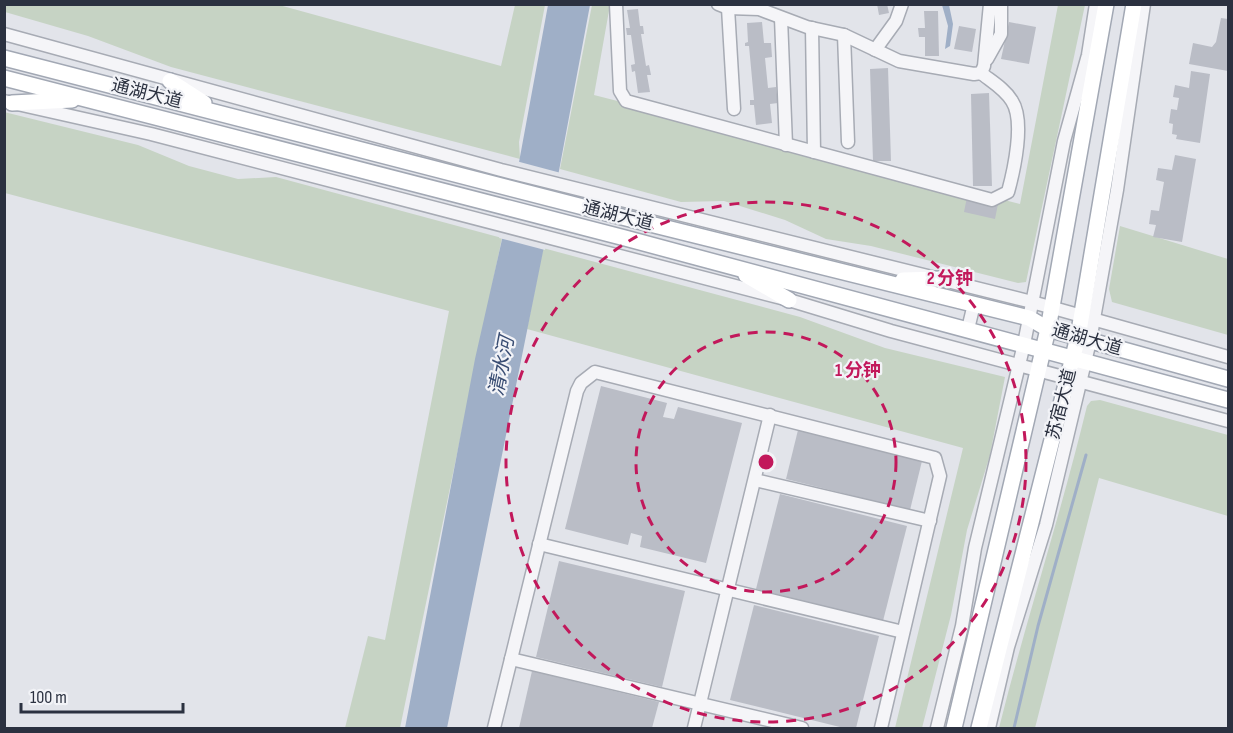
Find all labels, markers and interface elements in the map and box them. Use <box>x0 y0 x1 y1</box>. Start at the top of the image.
street label: 通湖大道 <box>109 75 184 112</box>
street label: 通湖大道 <box>580 197 655 234</box>
text: 2 分钟 <box>927 268 973 289</box>
street label: 通湖大道 <box>1049 319 1124 359</box>
water label: 清水河 <box>484 331 520 398</box>
text: 1 分钟 <box>835 360 881 381</box>
street label: 苏宿大道 <box>1043 367 1080 442</box>
centre of rings <box>756 452 776 472</box>
scale bar <box>21 676 183 714</box>
text: 100 m <box>30 687 67 708</box>

